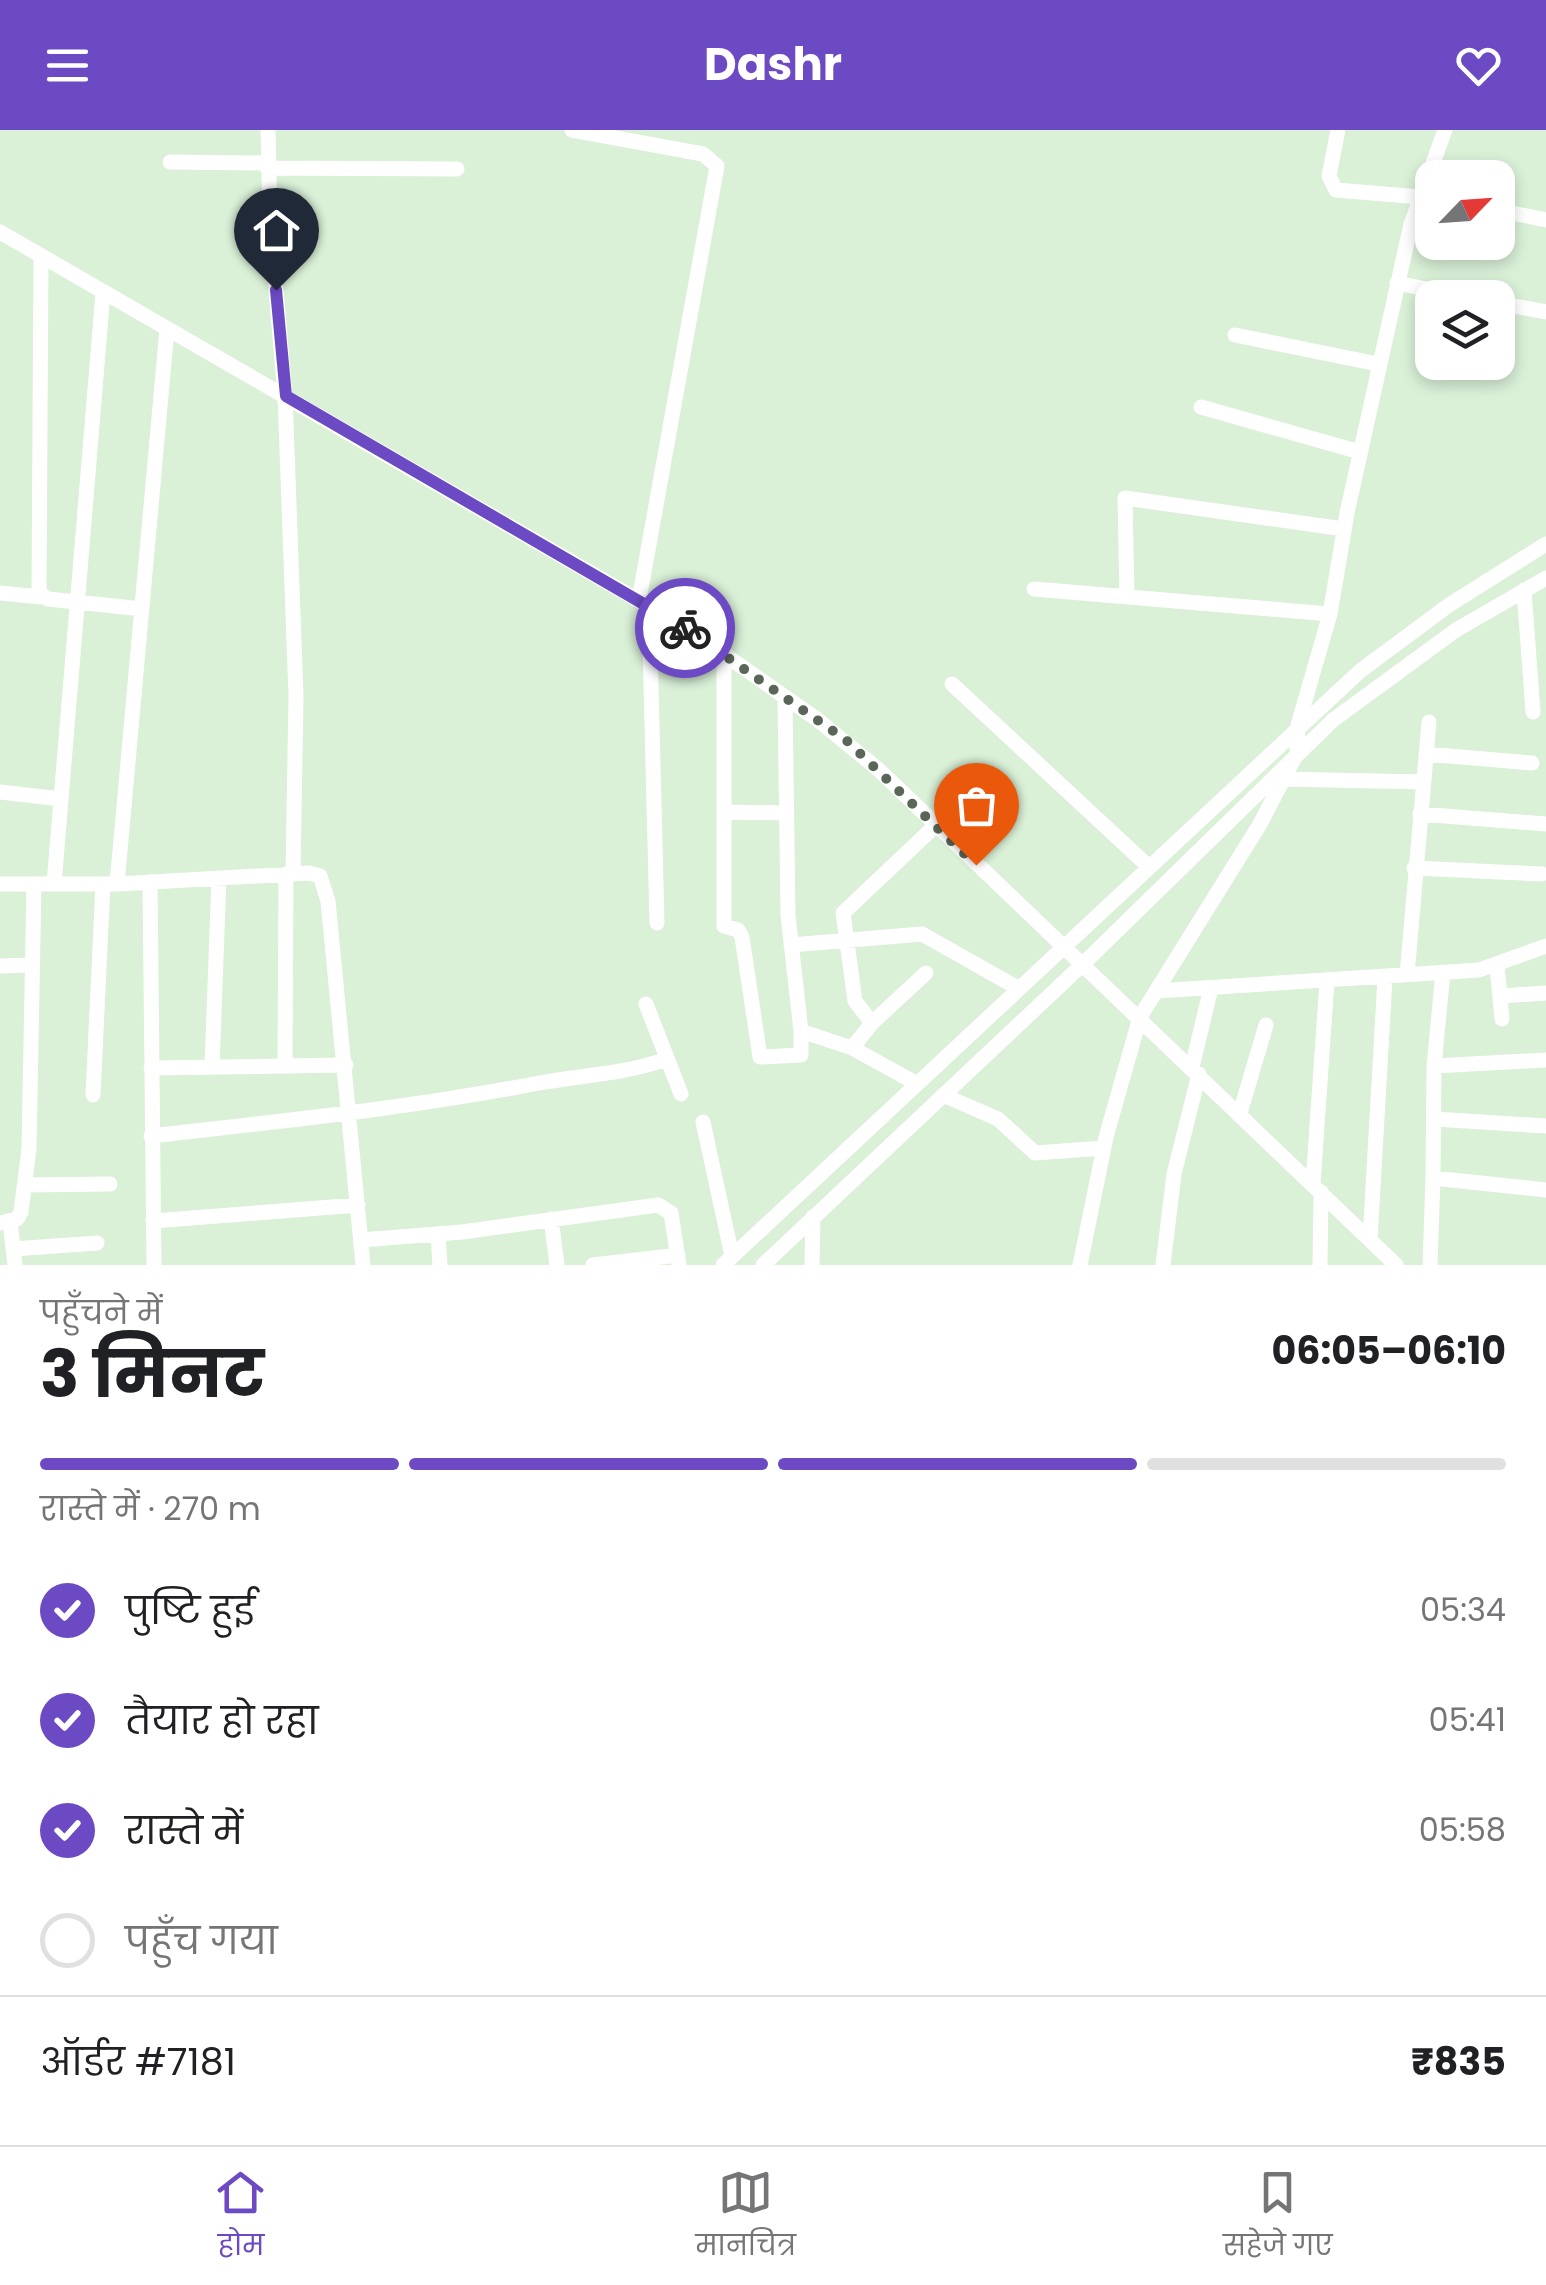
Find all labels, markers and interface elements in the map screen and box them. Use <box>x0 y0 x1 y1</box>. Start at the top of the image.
text: Dashr <box>704 33 842 96</box>
icon: menu <box>40 38 95 93</box>
icon: heart <box>1451 38 1506 93</box>
north arrow <box>1415 160 1515 260</box>
map controls <box>1415 160 1515 380</box>
pin <box>234 188 319 291</box>
icon: home <box>249 203 304 258</box>
button: layers <box>1415 280 1515 380</box>
courier <box>635 578 735 678</box>
icon: bike <box>658 601 713 656</box>
pin <box>934 763 1019 866</box>
icon: bag <box>949 778 1004 833</box>
text: पहुँचने में <box>40 1290 162 1335</box>
text: 06:05–06:10 <box>1272 1324 1506 1377</box>
text: 3 मिनट <box>40 1329 264 1420</box>
text: रास्ते में · 270 m <box>40 1486 261 1531</box>
icon: check <box>40 1583 95 1638</box>
text: पुष्टि हुई <box>125 1584 255 1637</box>
text: 05:34 <box>1420 1587 1506 1632</box>
icon: check <box>40 1693 95 1748</box>
text: तैयार हो रहा <box>125 1694 318 1747</box>
text: 05:41 <box>1429 1697 1506 1742</box>
icon: check <box>40 1803 95 1858</box>
text: रास्ते में <box>125 1804 243 1857</box>
text: 05:58 <box>1419 1807 1506 1852</box>
text: पहुँच गया <box>125 1914 278 1967</box>
text: ऑर्डर #7181 <box>40 2035 236 2088</box>
text: ₹835 <box>1411 2035 1506 2088</box>
tab: होम <box>213 2165 268 2267</box>
tab: मानचित्र <box>695 2165 796 2267</box>
tab: सहेजे गए <box>1223 2165 1333 2267</box>

